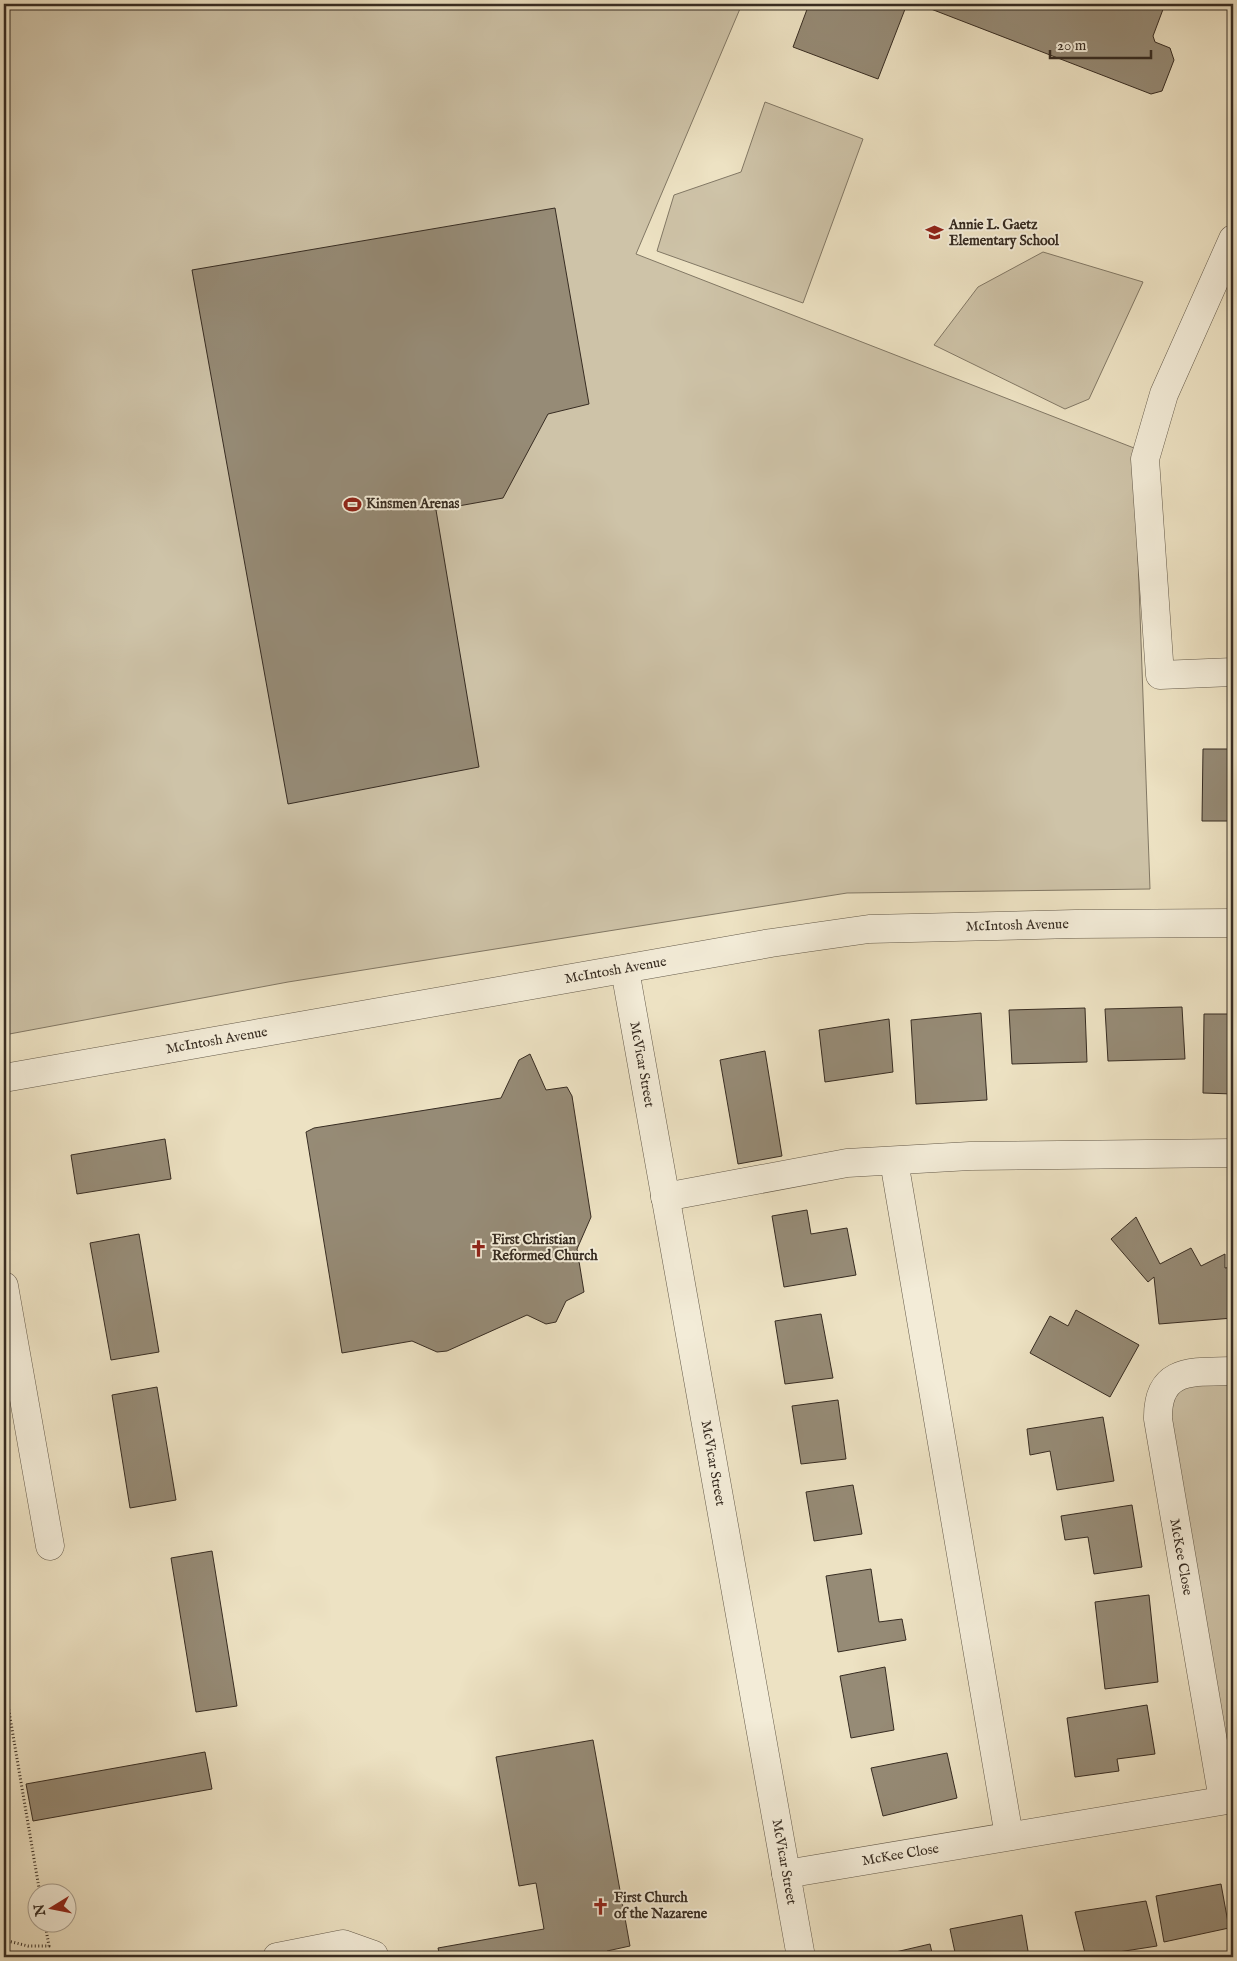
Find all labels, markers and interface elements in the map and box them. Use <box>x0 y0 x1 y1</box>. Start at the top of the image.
scale bar <box>1050 28 1151 60</box>
text: 20 m <box>1057 36 1087 55</box>
place label: Annie L. Gaetz Elementary School <box>948 216 1060 250</box>
school or university icon: Annie L. Gaetz Elementary School <box>925 223 945 243</box>
sports icon: Kinsmen Arenas <box>342 494 362 514</box>
place label: Kinsmen Arenas <box>366 495 459 513</box>
street label: McIntosh Avenue <box>965 915 1069 936</box>
street label: McIntosh Avenue <box>563 952 668 988</box>
street label: McVicar Street <box>625 1020 658 1109</box>
street label: McIntosh Avenue <box>164 1023 270 1058</box>
place label: First Christian Reformed Church <box>492 1231 598 1265</box>
church icon: First Christian Reformed Church <box>468 1238 488 1258</box>
street label: McVicar Street <box>696 1419 729 1508</box>
street label: McKee Close <box>1165 1517 1197 1597</box>
street label: McVicar Street <box>768 1818 801 1906</box>
street label: McKee Close <box>861 1839 941 1870</box>
north arrow <box>28 1884 78 1934</box>
place label: First Church of the Nazarene <box>614 1889 708 1923</box>
church icon: First Church of the Nazarene <box>590 1896 610 1916</box>
text: N <box>30 1903 50 1919</box>

